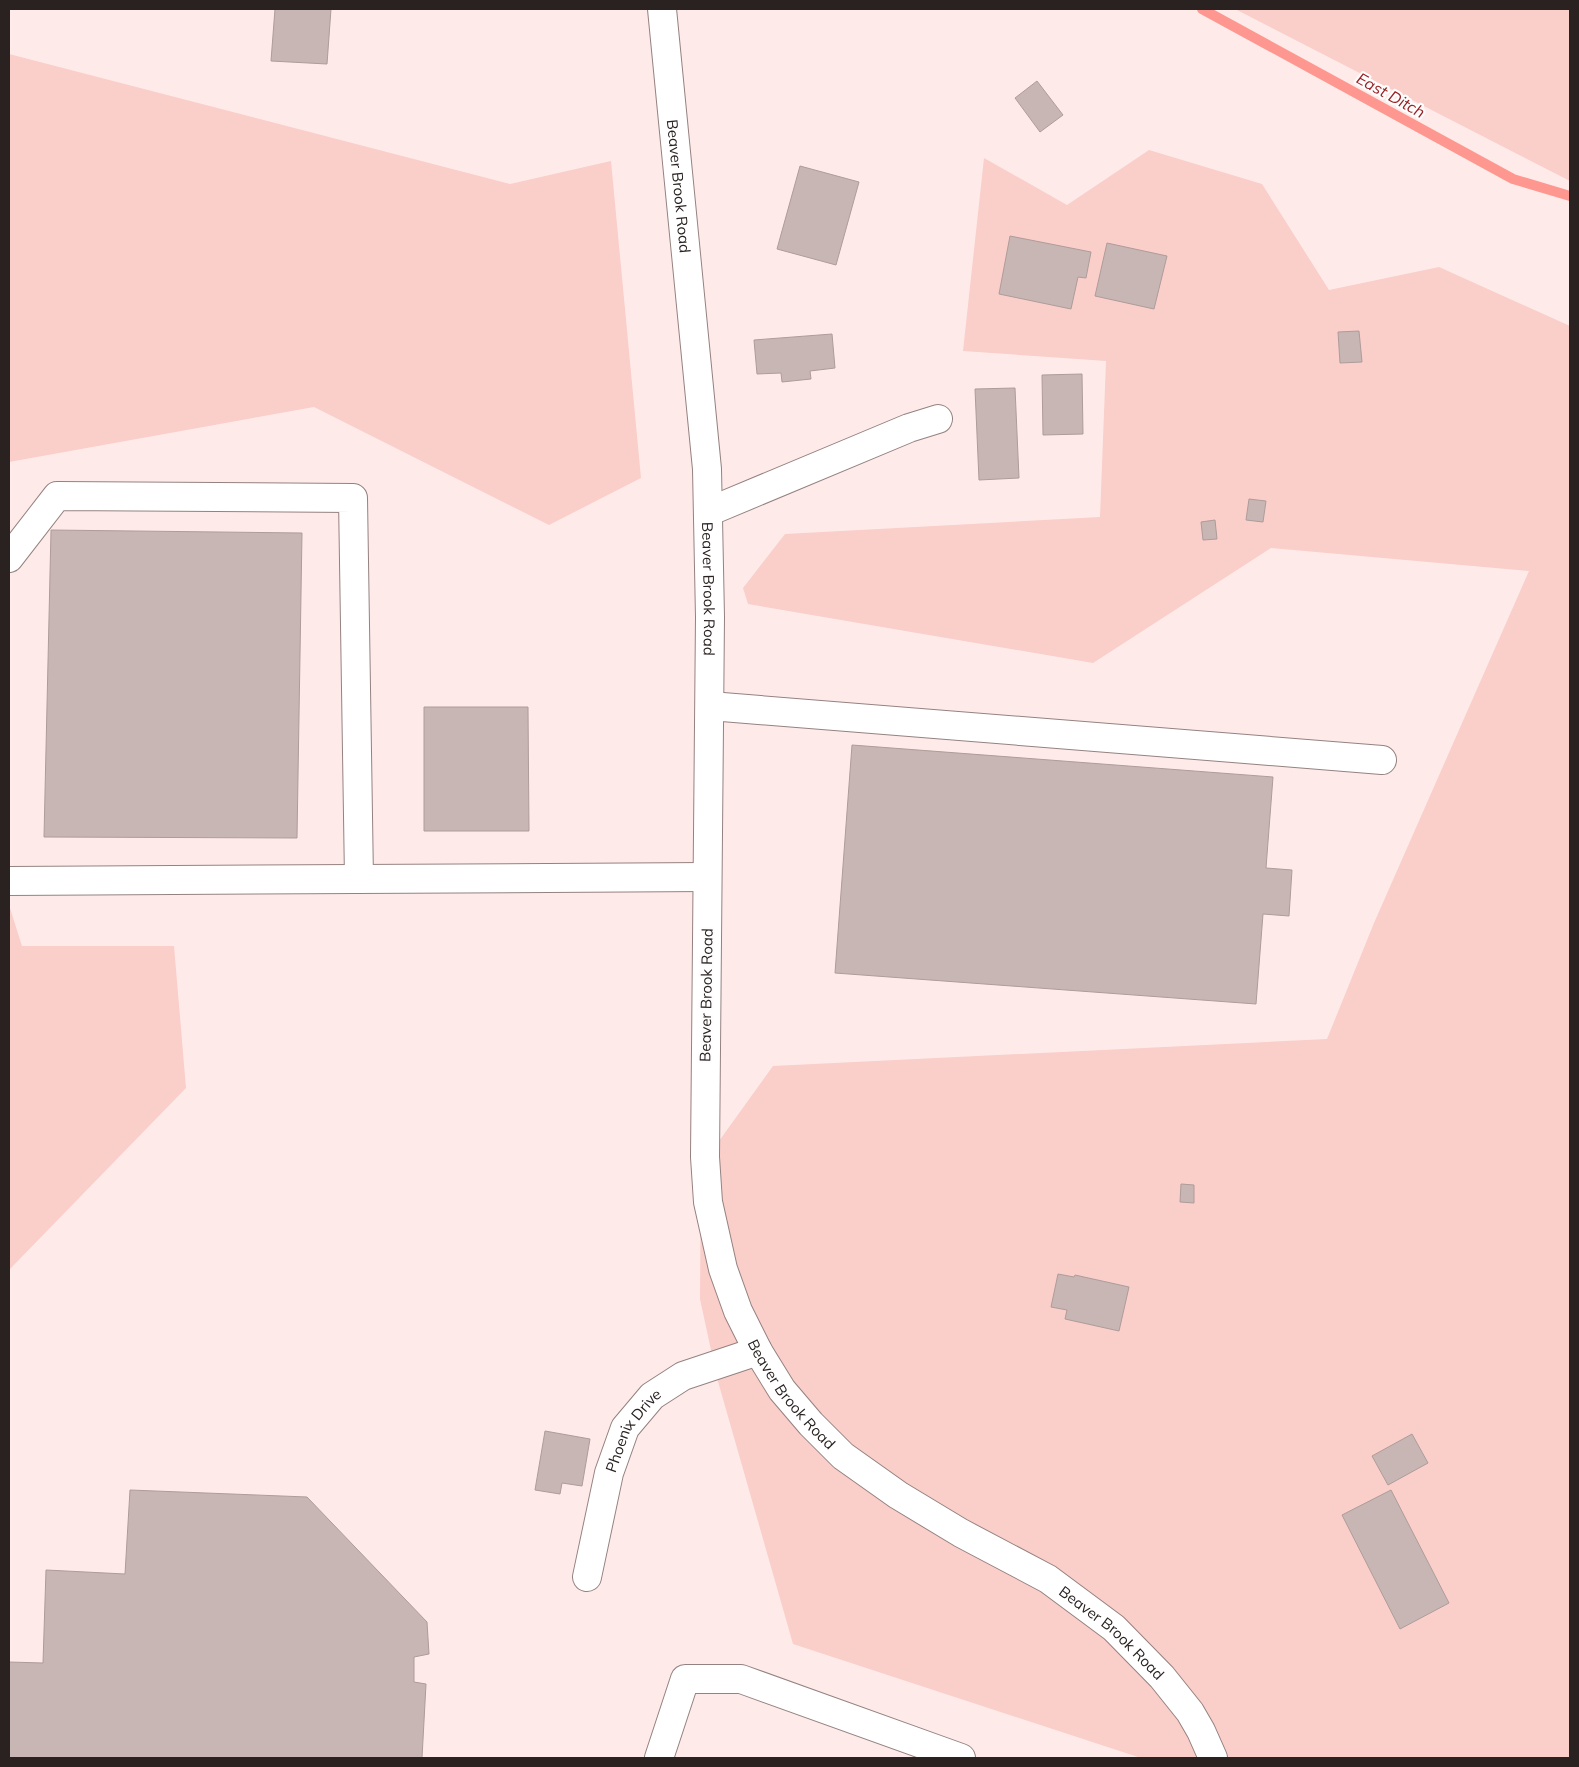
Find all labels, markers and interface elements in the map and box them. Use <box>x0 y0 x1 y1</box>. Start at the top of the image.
water label: East Ditch <box>1353 68 1429 122</box>
street label: Beaver Brook Road <box>663 119 695 254</box>
street label: Beaver Brook Road <box>699 522 720 656</box>
street label: Beaver Brook Road <box>695 928 717 1062</box>
street label: Beaver Brook Road <box>744 1336 840 1453</box>
street label: Phoenix Drive <box>601 1384 664 1475</box>
street label: Beaver Brook Road <box>1056 1581 1169 1683</box>

